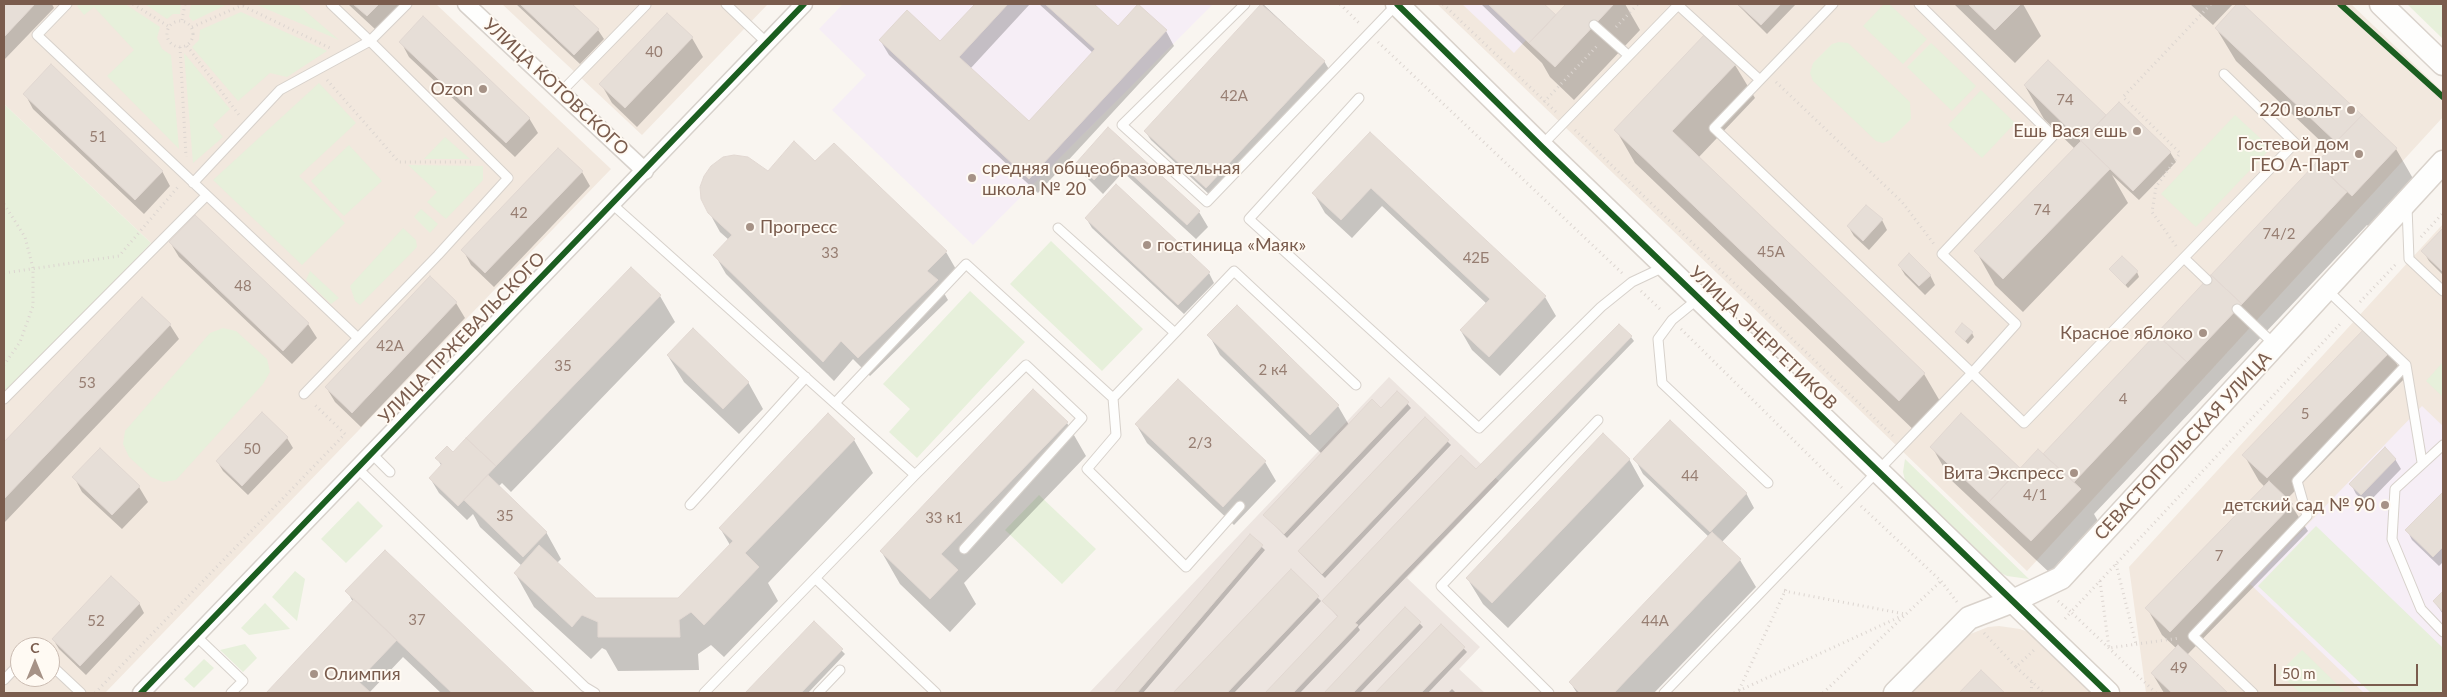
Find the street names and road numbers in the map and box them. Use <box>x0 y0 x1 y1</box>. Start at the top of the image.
street label: УЛИЦА КОТОВСКОГО <box>479 14 633 160</box>
street label: УЛИЦА ПРЖЕВАЛЬСКОГО <box>374 248 550 428</box>
street label: УЛИЦА ЭНЕРГЕТИКОВ <box>1685 262 1841 414</box>
street label: СЕВАСТОПОЛЬСКАЯ УЛИЦА <box>2090 347 2276 545</box>

